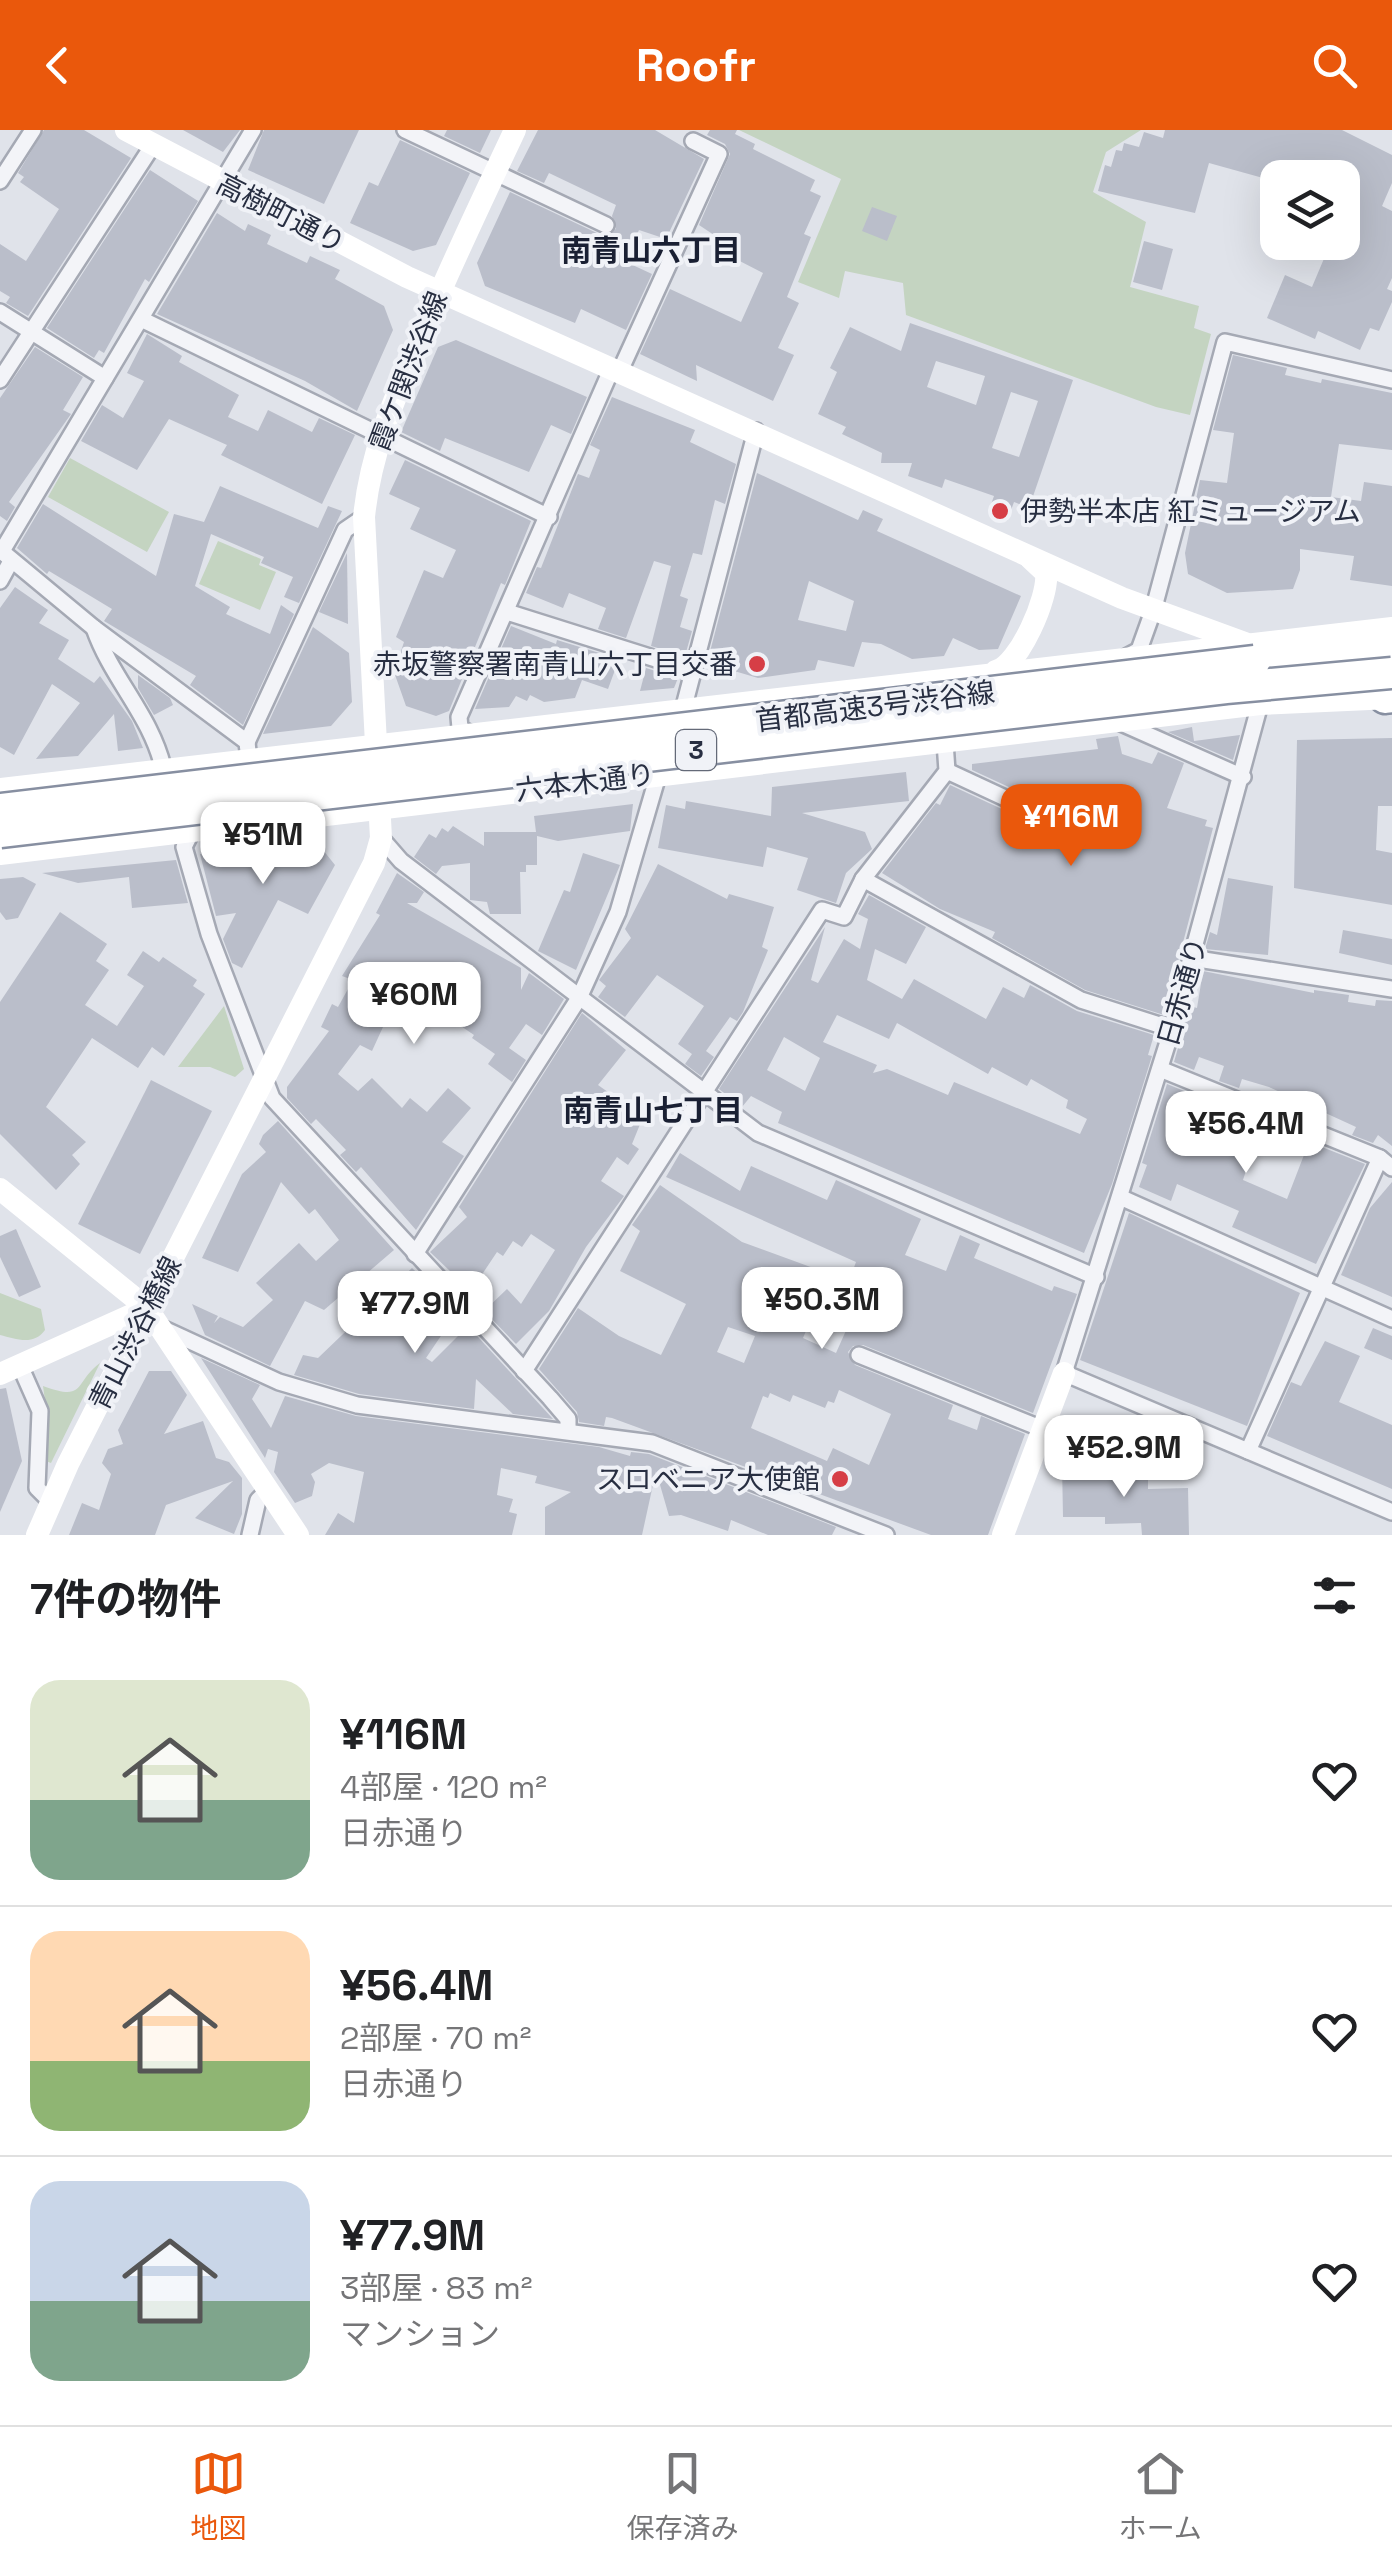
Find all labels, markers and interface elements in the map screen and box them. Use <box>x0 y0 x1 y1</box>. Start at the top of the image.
text: Roofr <box>636 37 756 94</box>
icon: back <box>30 38 85 93</box>
icon: search <box>1307 38 1362 93</box>
map controls <box>1260 160 1360 260</box>
button: layers <box>1260 160 1360 260</box>
street label: 高樹町通り <box>210 165 352 261</box>
district label: 南青山六丁目 <box>561 231 741 270</box>
street label: 霞ケ関渋谷線 <box>361 286 455 456</box>
place label: 伊勢半本店 紅ミュージアム <box>1020 493 1361 529</box>
marker: 伊勢半本店 紅ミュージアム <box>989 500 1011 522</box>
place label: 赤坂警察署南青山六丁目交番 <box>373 646 737 682</box>
marker: 赤坂警察署南青山六丁目交番 <box>746 653 768 675</box>
street label: 首都高速3号渋谷線 <box>753 673 997 739</box>
road number: 3 <box>676 730 716 770</box>
street label: 六本木通り <box>513 756 657 808</box>
pin: ¥116M <box>1001 784 1141 869</box>
text: ¥116M <box>1023 796 1119 836</box>
pin: ¥51M <box>204 802 322 887</box>
text: ¥51M <box>222 814 304 854</box>
street label: 日赤通り <box>1149 933 1215 1051</box>
pin: ¥60M <box>355 962 473 1047</box>
text: ¥60M <box>370 974 458 1014</box>
district label: 南青山七丁目 <box>563 1091 743 1130</box>
pin: ¥56.4M <box>1165 1091 1327 1176</box>
text: ¥56.4M <box>1188 1103 1304 1143</box>
street label: 青山渋谷橋線 <box>81 1250 189 1416</box>
pin: ¥50.3M <box>741 1267 903 1352</box>
pin: ¥77.9M <box>334 1271 496 1356</box>
text: ¥50.3M <box>764 1279 880 1319</box>
text: ¥77.9M <box>360 1283 470 1323</box>
pin: ¥52.9M <box>1043 1415 1205 1500</box>
text: ¥52.9M <box>1066 1427 1182 1467</box>
place label: スロベニア大使館 <box>596 1461 820 1497</box>
marker: スロベニア大使館 <box>829 1468 851 1490</box>
icon: filters <box>1307 1568 1362 1623</box>
text: 7件の物件 <box>30 1573 221 1626</box>
text: ¥116M <box>340 1708 467 1761</box>
icon: home <box>110 1720 230 1840</box>
icon: heart <box>1307 1753 1362 1808</box>
text: 4部屋 · 120 m² <box>340 1767 547 1807</box>
text: 日赤通り <box>340 1813 468 1853</box>
text: ¥56.4M <box>340 1959 493 2012</box>
icon: home <box>110 1971 230 2091</box>
icon: heart <box>1307 2004 1362 2059</box>
text: 2部屋 · 70 m² <box>340 2018 532 2058</box>
text: 日赤通り <box>340 2064 468 2104</box>
text: ¥77.9M <box>340 2209 485 2262</box>
icon: home <box>110 2221 230 2341</box>
icon: heart <box>1307 2254 1362 2309</box>
text: 3部屋 · 83 m² <box>340 2268 532 2308</box>
text: マンション <box>340 2314 500 2354</box>
tab: 地図 <box>190 2446 246 2546</box>
tab: 保存済み <box>626 2446 738 2546</box>
tab: ホーム <box>1119 2446 1202 2546</box>

